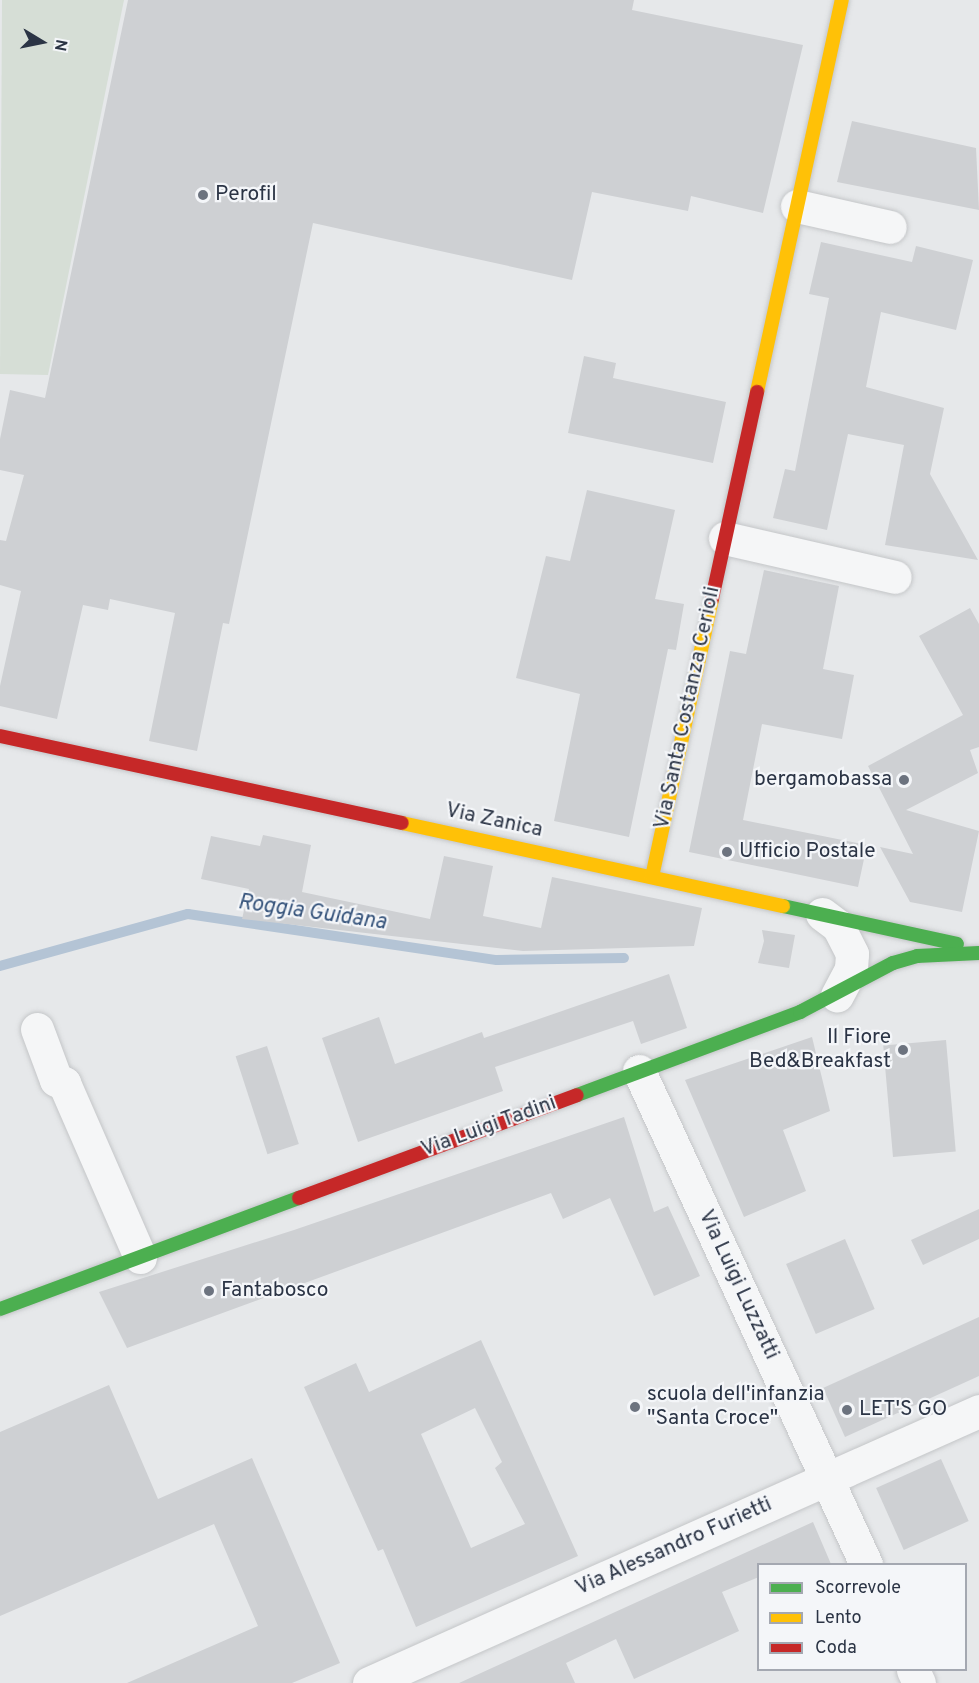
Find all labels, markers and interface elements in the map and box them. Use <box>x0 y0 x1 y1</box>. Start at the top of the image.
north arrow <box>12 12 72 72</box>
text: N <box>49 38 71 53</box>
place label: Perofil <box>215 182 277 208</box>
marker: Perofil <box>196 188 210 202</box>
street label: Via Santa Costanza Cerioli <box>650 584 726 832</box>
place label: bergamobassa <box>754 767 892 793</box>
marker: bergamobassa <box>897 773 911 787</box>
street label: Via Zanica <box>443 798 545 844</box>
place label: Ufficio Postale <box>739 839 875 865</box>
marker: Ufficio Postale <box>720 845 734 859</box>
water label: Roggia Guidana <box>236 890 388 936</box>
place label: Il Fiore Bed&Breakfast <box>749 1025 891 1075</box>
marker: Il Fiore Bed&Breakfast <box>896 1043 910 1057</box>
street label: Via Luigi Tadini <box>418 1091 560 1163</box>
street label: Via Luigi Luzzatti <box>692 1206 784 1364</box>
place label: Fantabosco <box>221 1278 328 1304</box>
marker: Fantabosco <box>202 1284 216 1298</box>
place label: scuola dell'infanzia "Santa Croce" <box>647 1382 825 1432</box>
place label: LET'S GO <box>859 1397 947 1423</box>
marker: scuola dell'infanzia "Santa Croce" <box>628 1400 642 1414</box>
marker: LET'S GO <box>840 1403 854 1417</box>
street label: Via Alessandro Furietti <box>572 1492 776 1602</box>
legend <box>757 1563 967 1671</box>
text: Scorrevole <box>815 1577 901 1600</box>
text: Lento <box>815 1607 861 1630</box>
text: Coda <box>815 1637 857 1660</box>

